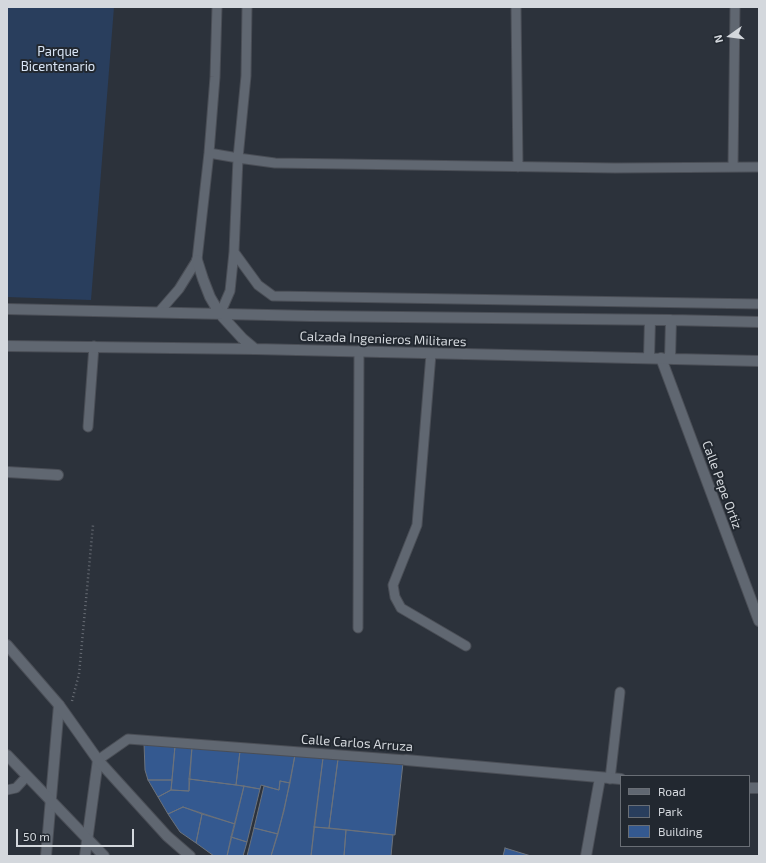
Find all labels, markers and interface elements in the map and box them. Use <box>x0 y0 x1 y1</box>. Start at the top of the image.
north arrow <box>710 16 750 56</box>
text: N <box>711 34 725 44</box>
park label: Parque Bicentenario <box>21 44 95 75</box>
street label: Calzada Ingenieros Militares <box>299 328 467 350</box>
street label: Calle Pepe Ortiz <box>699 439 745 531</box>
street label: Calle Carlos Arruza <box>300 731 414 755</box>
legend <box>620 775 750 847</box>
text: Road <box>658 784 686 798</box>
text: Park <box>658 804 683 818</box>
scale bar <box>18 821 136 847</box>
text: Building <box>658 824 702 838</box>
text: 50 m <box>23 829 50 843</box>

